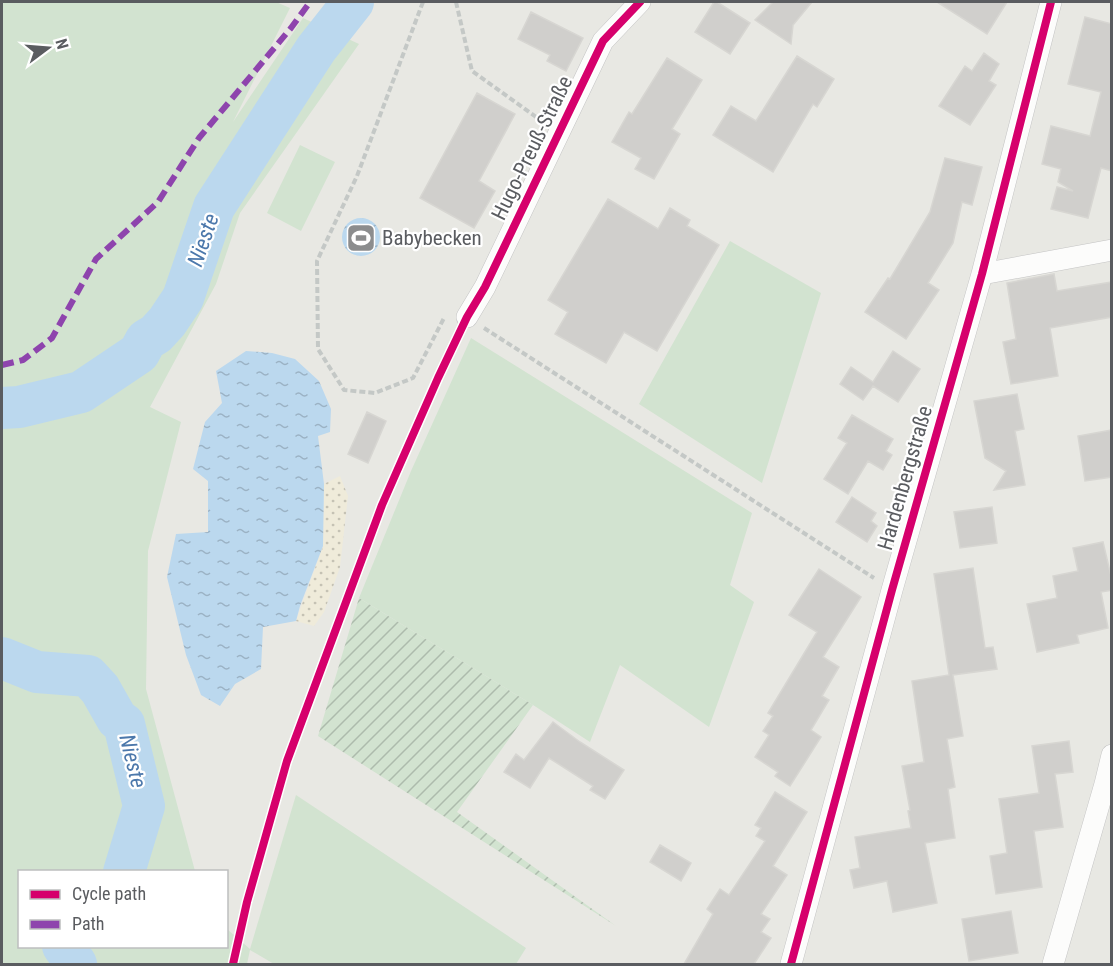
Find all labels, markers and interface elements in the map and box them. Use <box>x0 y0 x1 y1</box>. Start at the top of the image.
north arrow <box>18 18 78 78</box>
text: N <box>51 37 72 51</box>
street label: Hugo-Preuß-Straße <box>487 72 577 224</box>
water label: Nieste <box>182 210 224 270</box>
sports icon: Babybecken <box>345 222 377 254</box>
place label: Babybecken <box>382 226 482 250</box>
street label: Hardenbergstraße <box>873 403 937 553</box>
water label: Nieste <box>114 732 152 790</box>
legend <box>18 870 228 948</box>
text: Cycle path <box>72 883 146 904</box>
text: Path <box>72 913 105 934</box>

